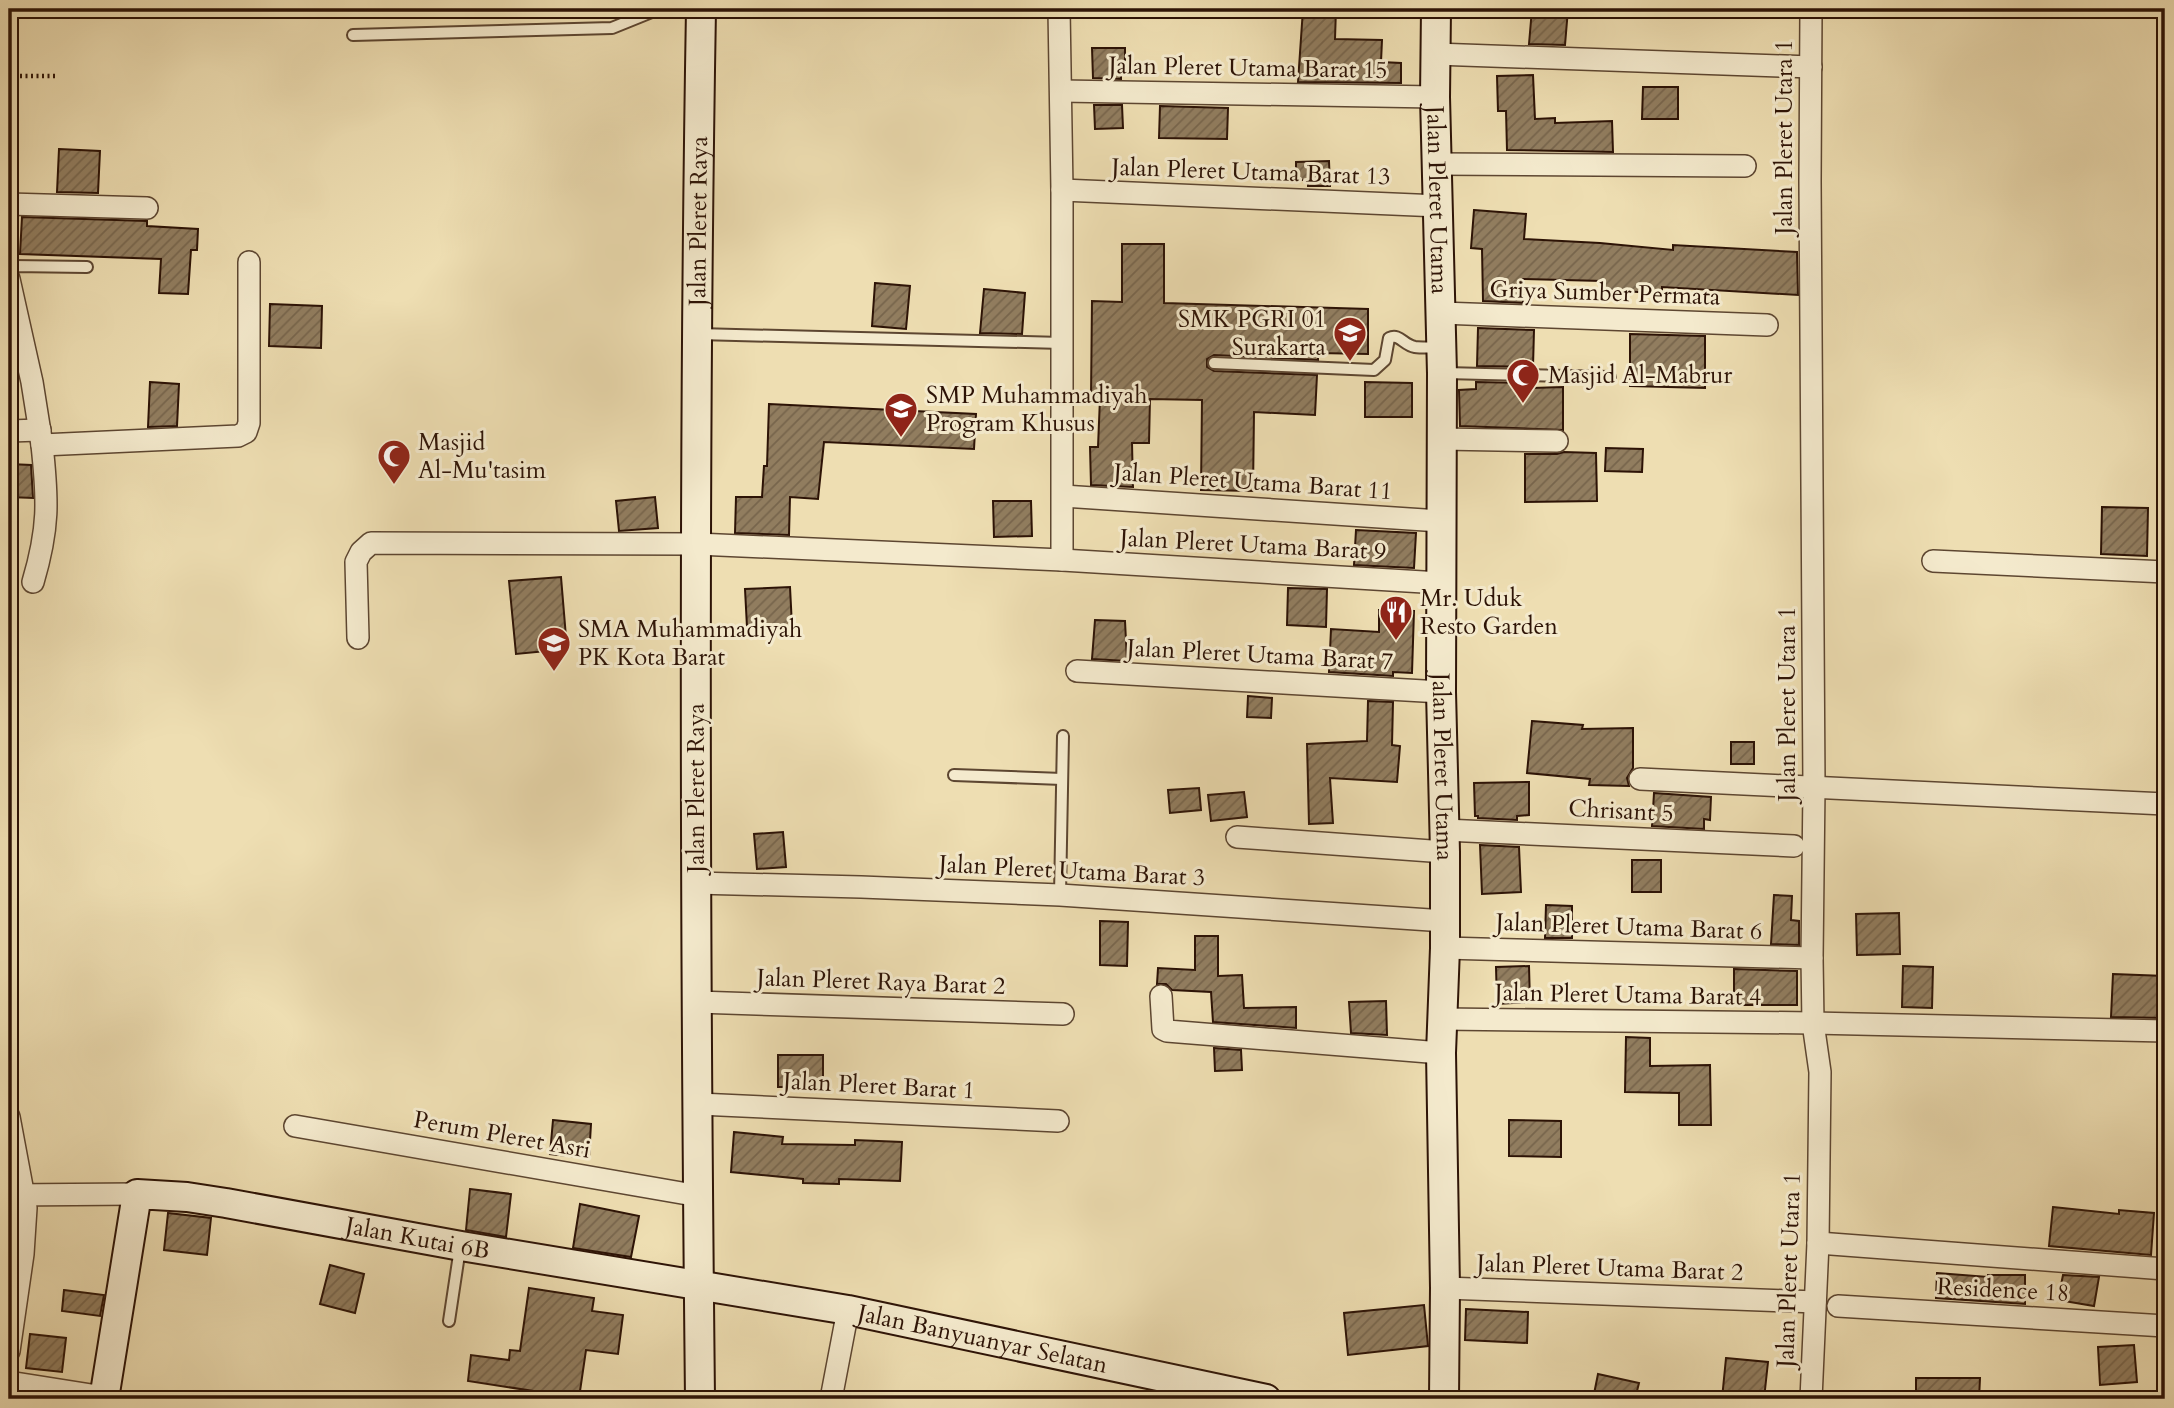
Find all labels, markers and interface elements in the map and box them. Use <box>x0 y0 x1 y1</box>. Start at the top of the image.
street label: Jalan Pleret Utara 1 <box>1768 39 1801 238</box>
street label: Jalan Pleret Utama Barat 15 <box>1105 49 1388 87</box>
street label: Jalan Pleret Utama <box>1419 102 1457 295</box>
street label: Jalan Pleret Raya <box>681 135 716 309</box>
street label: Jalan Pleret Utama Barat 13 <box>1108 151 1391 193</box>
street label: Griya Sumber Permata <box>1489 272 1722 314</box>
place label: SMK PGRI 01 Surakarta <box>1178 303 1327 364</box>
school or university icon: SMK PGRI 01 Surakarta <box>1331 314 1369 363</box>
mosque icon: Masjid Al-Mabrur <box>1504 356 1542 405</box>
place label: Masjid Al-Mabrur <box>1548 359 1732 392</box>
place label: SMP Muhammadiyah Program Khusus <box>926 379 1147 440</box>
school or university icon: SMP Muhammadiyah Program Khusus <box>882 390 920 439</box>
place label: Masjid Al-Mu'tasim <box>418 426 547 487</box>
mosque icon: Masjid Al-Mu'tasim <box>375 437 413 486</box>
street label: Jalan Pleret Utama Barat 11 <box>1110 456 1393 508</box>
street label: Jalan Pleret Utama Barat 9 <box>1116 521 1387 568</box>
place label: Mr. Uduk Resto Garden <box>1420 582 1558 643</box>
restaurant icon: Mr. Uduk Resto Garden <box>1377 593 1415 642</box>
street label: Jalan Pleret Utara 1 <box>1771 606 1804 805</box>
place label: SMA Muhammadiyah PK Kota Barat <box>578 613 802 674</box>
school or university icon: SMA Muhammadiyah PK Kota Barat <box>535 624 573 673</box>
street label: Jalan Pleret Utama Barat 7 <box>1123 631 1394 678</box>
street label: Jalan Pleret Utama <box>1424 670 1462 862</box>
street label: Jalan Pleret Raya <box>680 702 713 876</box>
street label: Chrisant 5 <box>1568 792 1674 830</box>
street label: Jalan Pleret Utama Barat 3 <box>935 847 1206 894</box>
street label: Jalan Pleret Utama Barat 6 <box>1492 906 1763 948</box>
street label: Jalan Pleret Raya Barat 2 <box>753 961 1006 1003</box>
street label: Jalan Pleret Utama Barat 4 <box>1491 976 1762 1014</box>
street label: Jalan Pleret Barat 1 <box>779 1064 976 1108</box>
street label: Perum Pleret Asri <box>411 1103 593 1167</box>
street label: Jalan Pleret Utara 1 <box>1769 1172 1809 1371</box>
street label: Jalan Kutai 6B <box>340 1208 492 1267</box>
street label: Jalan Pleret Utama Barat 2 <box>1473 1247 1744 1289</box>
street label: Residence 18 <box>1936 1270 2070 1310</box>
street label: Jalan Banyuanyar Selatan <box>852 1295 1111 1381</box>

